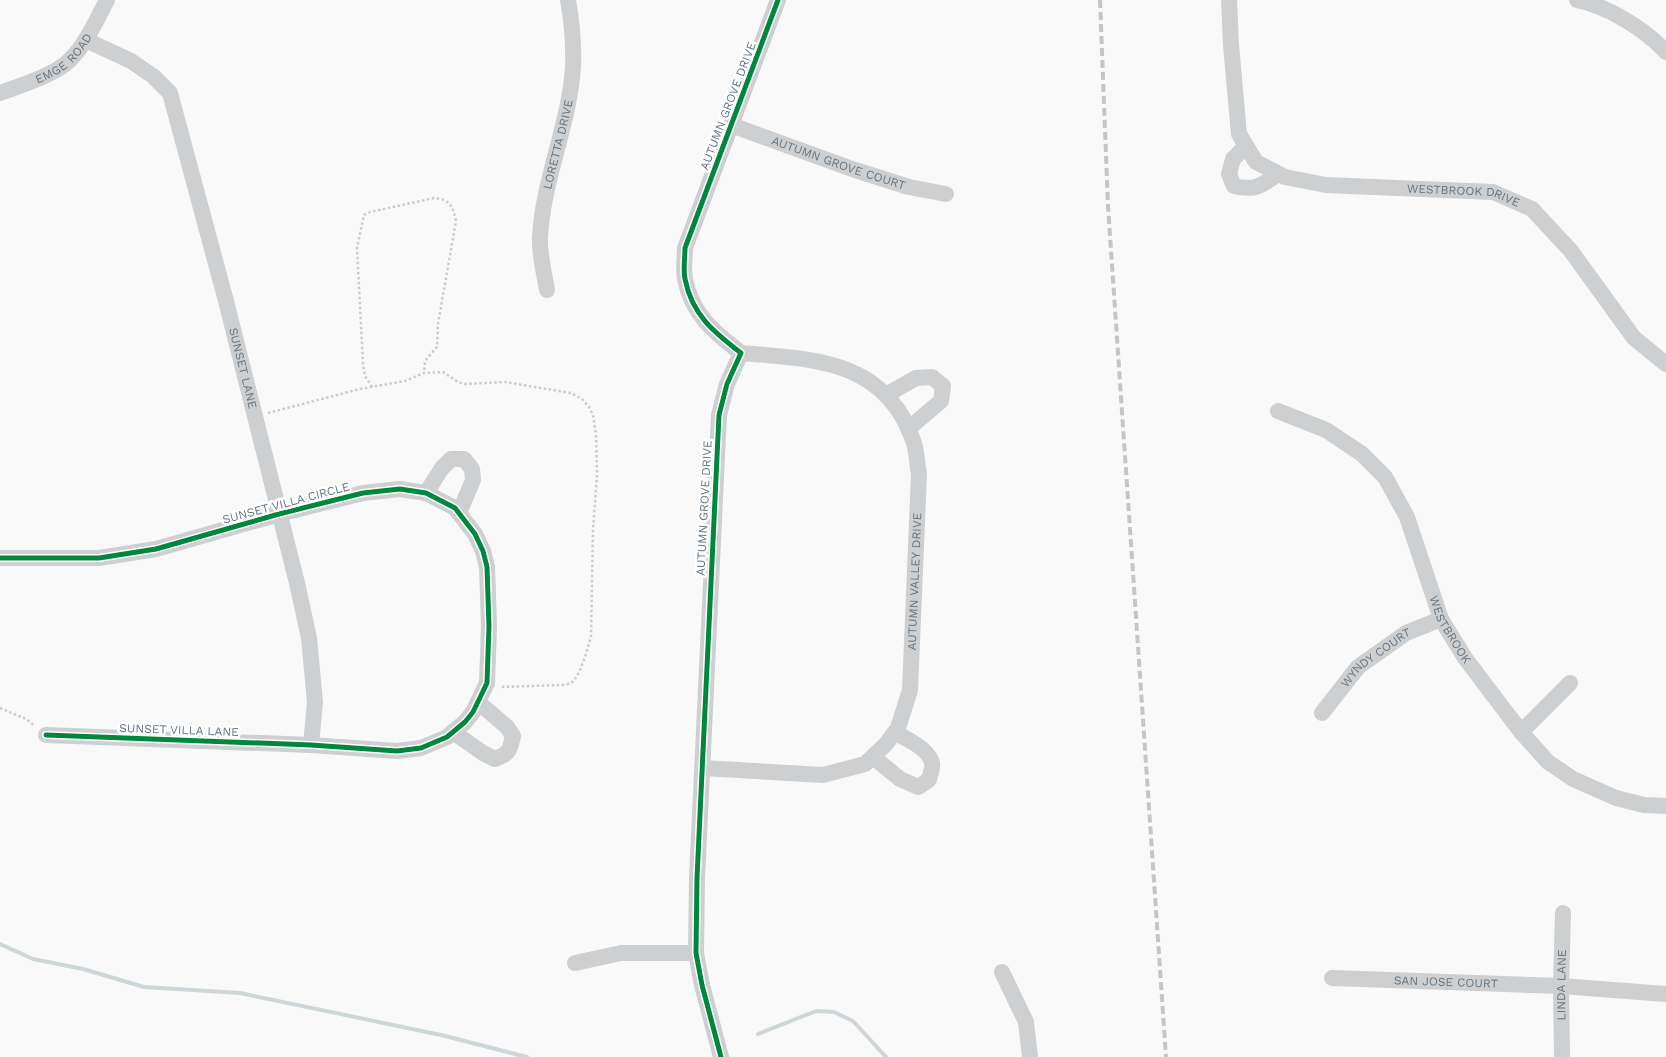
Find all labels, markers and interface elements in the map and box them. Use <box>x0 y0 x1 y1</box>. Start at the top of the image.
street label: EMGE ROAD <box>33 31 95 86</box>
street label: AUTUMN GROVE DRIVE <box>697 40 759 172</box>
street label: LORETTA DRIVE <box>540 98 576 191</box>
street label: AUTUMN GROVE COURT <box>770 133 907 192</box>
street label: WESTBROOK DRIVE <box>1407 181 1522 210</box>
street label: SUNSET LANE <box>226 326 260 410</box>
street label: AUTUMN GROVE DRIVE <box>693 440 715 576</box>
street label: SUNSET VILLA CIRCLE <box>221 479 351 527</box>
street label: AUTUMN VALLEY DRIVE <box>905 512 924 651</box>
street label: WESTBROOK <box>1427 594 1474 667</box>
street label: WYNDY COURT <box>1338 625 1412 690</box>
street label: SUNSET VILLA LANE <box>119 721 239 739</box>
street label: LINDA LANE <box>1554 949 1569 1021</box>
street label: SAN JOSE COURT <box>1394 973 1498 991</box>

